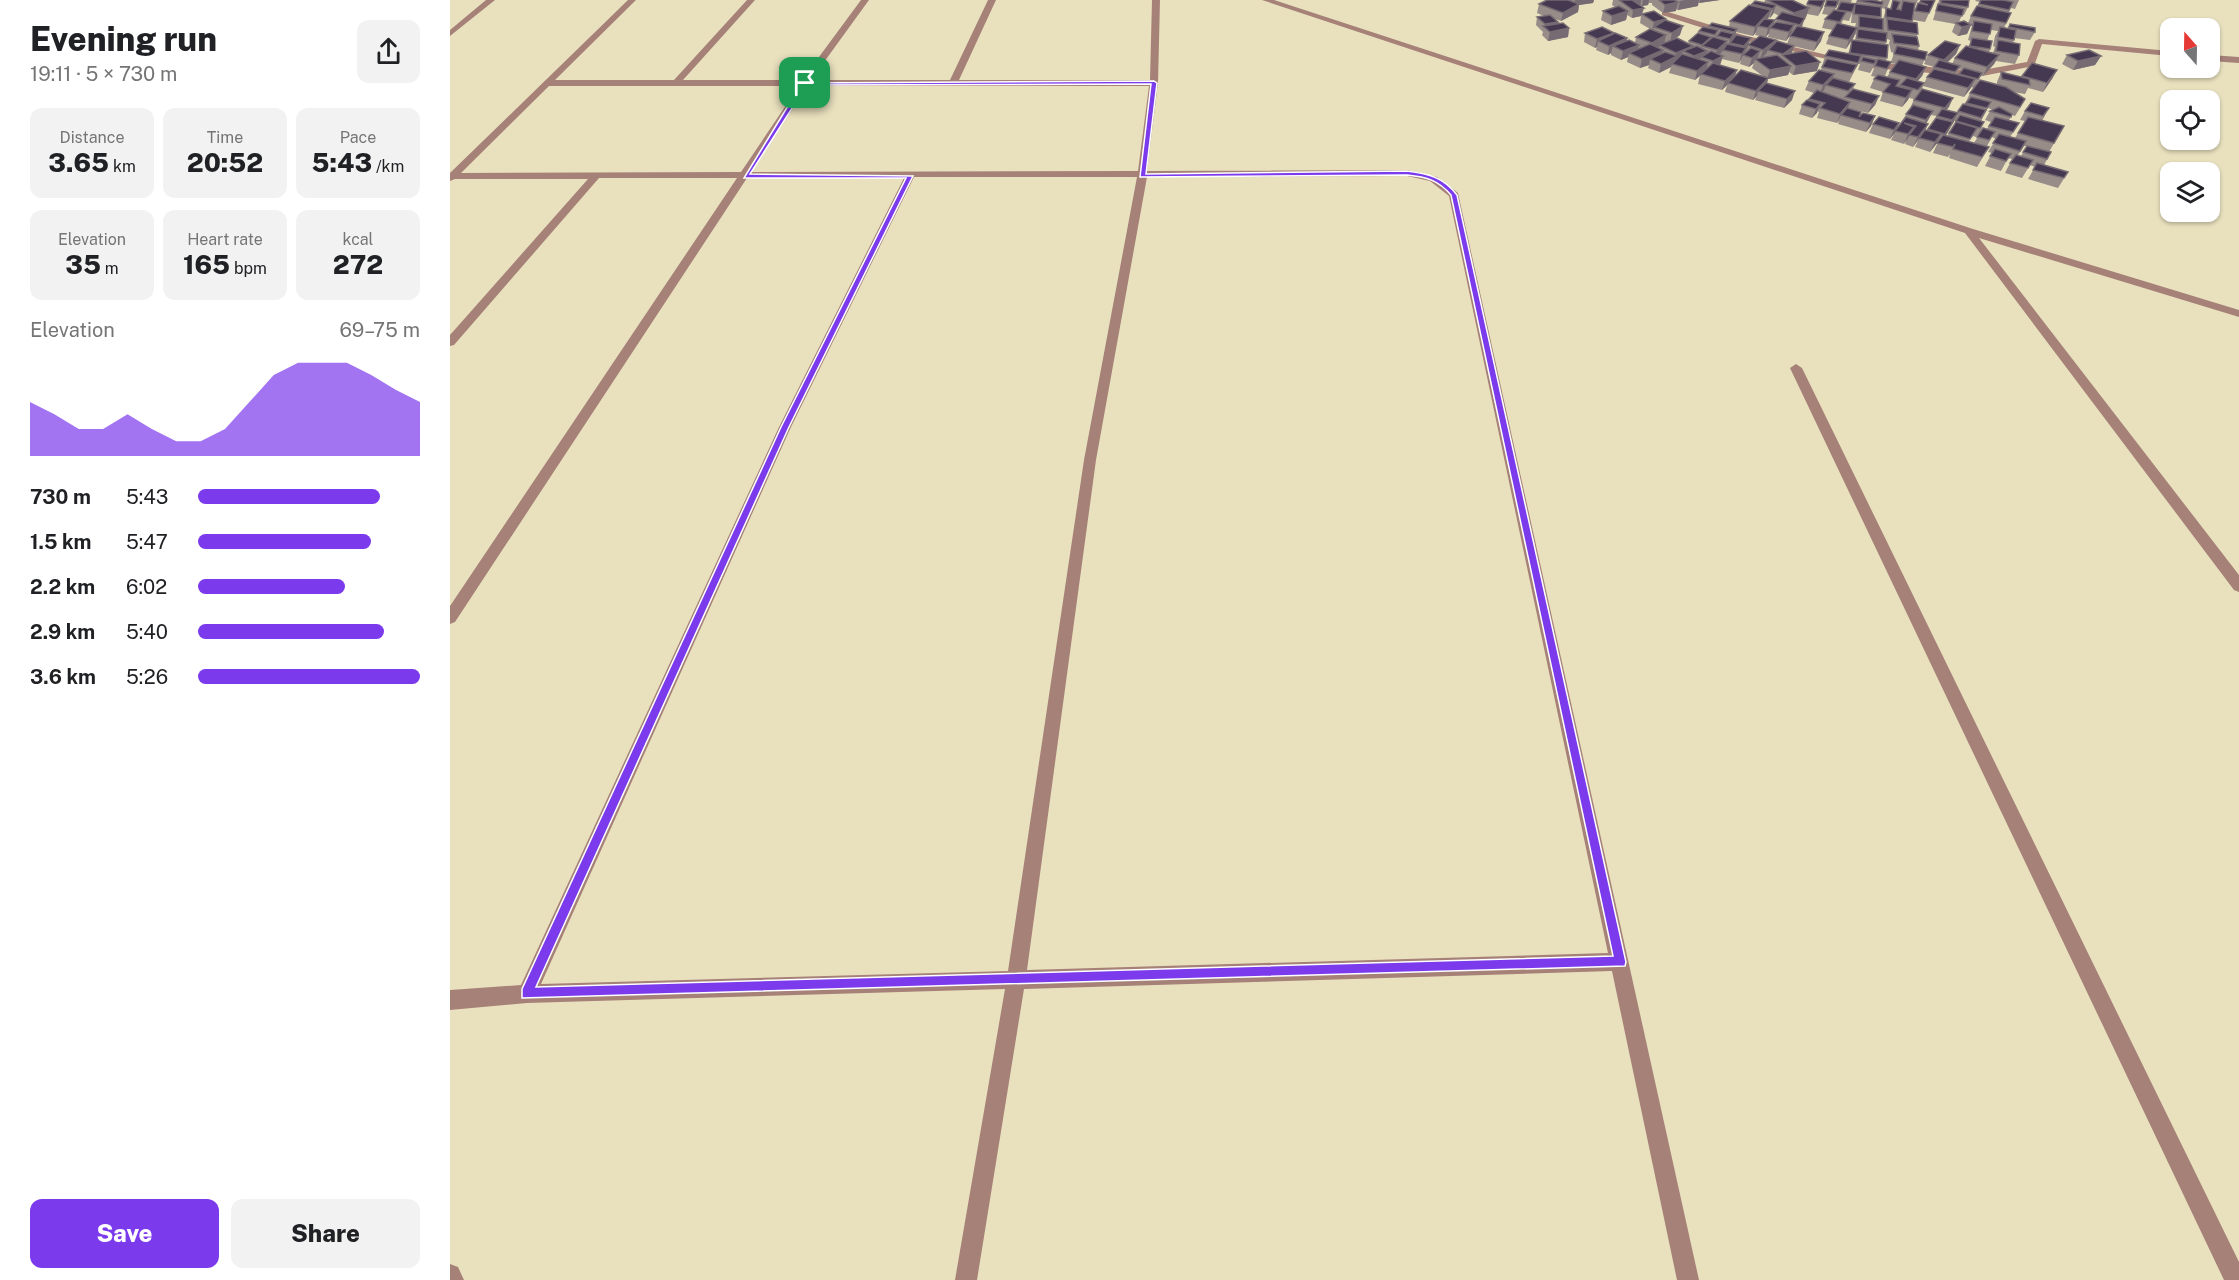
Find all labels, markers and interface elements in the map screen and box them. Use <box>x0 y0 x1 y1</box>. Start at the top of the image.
north arrow <box>2160 18 2220 78</box>
map controls <box>2160 18 2220 222</box>
text: Evening run <box>30 20 217 58</box>
button: share <box>357 20 420 83</box>
pin <box>779 57 830 108</box>
text: 19:11 · 5 × 730 m <box>30 62 177 86</box>
icon: arrive <box>788 66 821 99</box>
button: locate <box>2160 90 2220 150</box>
text: Distance <box>60 128 124 147</box>
text: Time <box>207 128 243 147</box>
text: Pace <box>340 128 376 147</box>
text: 3.65 <box>48 147 109 178</box>
text: 20:52 <box>187 147 263 178</box>
text: 5:43 <box>312 147 372 178</box>
text: km <box>109 157 136 176</box>
text: /km <box>372 157 404 176</box>
button: layers <box>2160 162 2220 222</box>
text: Elevation <box>58 230 126 249</box>
text: Heart rate <box>187 230 263 249</box>
text: kcal <box>343 230 373 249</box>
text: 35 <box>65 249 101 280</box>
text: 165 <box>183 249 230 280</box>
text: 272 <box>333 249 383 280</box>
text: m <box>101 259 119 278</box>
text: bpm <box>230 259 267 278</box>
text: Elevation <box>30 318 115 342</box>
text: 69–75 m <box>339 318 420 342</box>
text: 730 m <box>30 485 91 509</box>
text: 5:43 <box>126 485 168 509</box>
text: 1.5 km <box>30 530 91 554</box>
text: 5:47 <box>126 530 168 554</box>
text: 2.2 km <box>30 575 95 599</box>
text: 6:02 <box>126 575 167 599</box>
text: 2.9 km <box>30 620 95 644</box>
text: 5:40 <box>126 620 168 644</box>
text: 3.6 km <box>30 665 96 689</box>
text: 5:26 <box>126 665 168 689</box>
button: Save <box>30 1199 219 1268</box>
button: Share <box>231 1199 420 1268</box>

